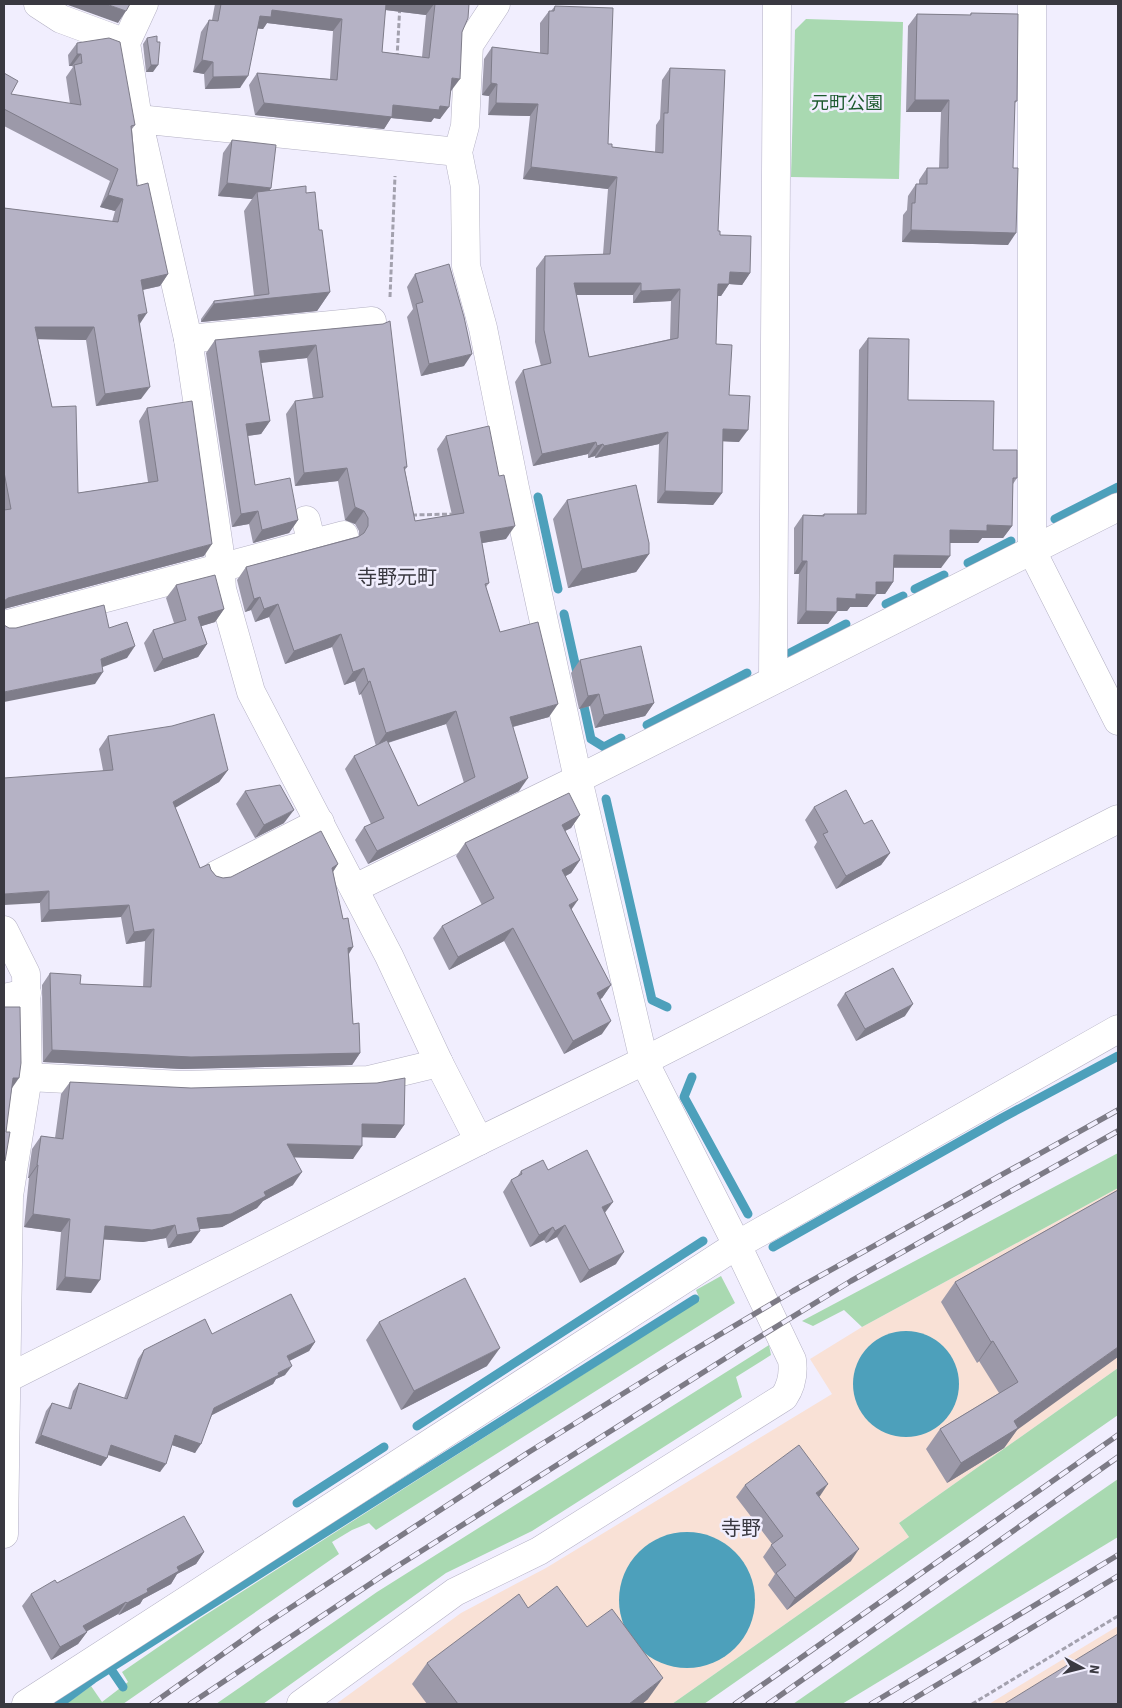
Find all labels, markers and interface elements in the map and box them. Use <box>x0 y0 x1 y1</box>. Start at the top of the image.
park label: 元町公園 <box>811 91 883 116</box>
district label: 寺野元町 <box>357 564 437 592</box>
district label: 寺野 <box>721 1515 761 1543</box>
north arrow <box>1057 1643 1107 1693</box>
text: N <box>1083 1664 1104 1675</box>

